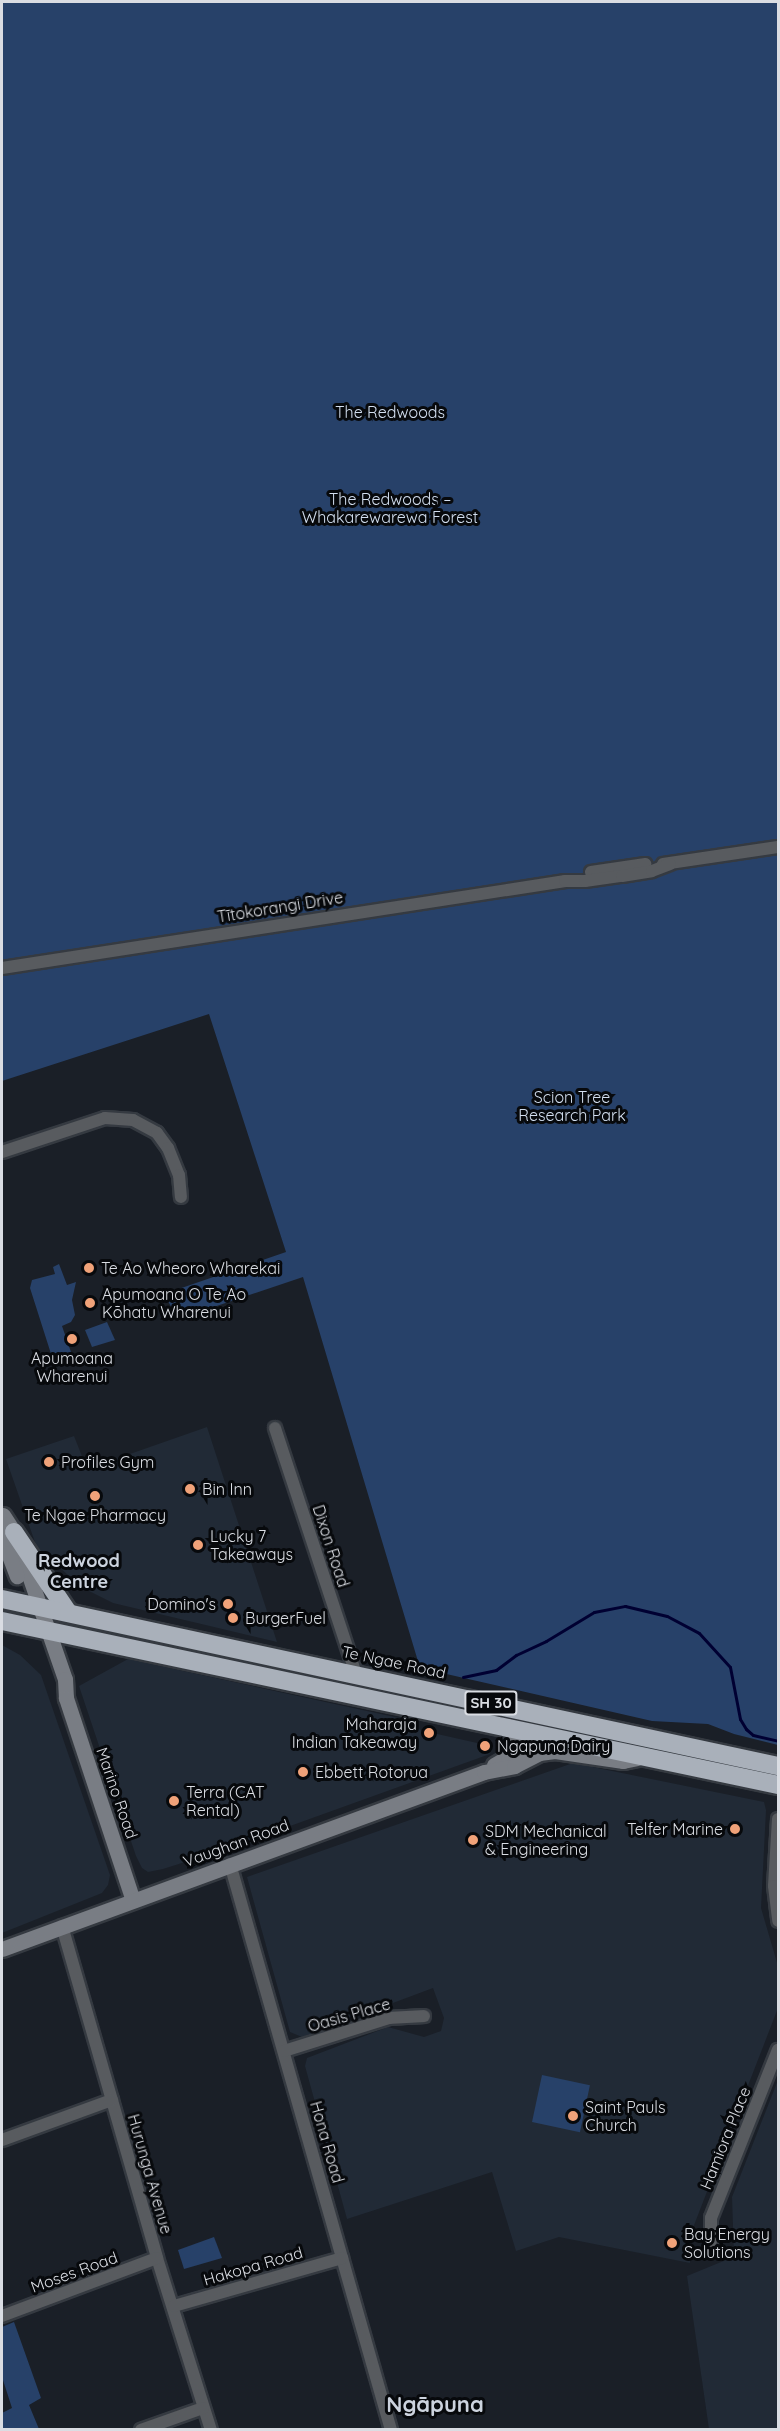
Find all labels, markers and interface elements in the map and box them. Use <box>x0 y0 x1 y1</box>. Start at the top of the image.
park label: The Redwoods <box>335 402 445 422</box>
park label: The Redwoods – Whakarewarewa Forest <box>302 489 478 527</box>
street label: Tītokorangi Drive <box>216 888 344 926</box>
park label: Scion Tree Research Park <box>518 1087 626 1125</box>
place label: Te Ao Wheoro Wharekai <box>101 1258 280 1278</box>
marker: Te Ao Wheoro Wharekai <box>82 1261 96 1275</box>
place label: Apumoana O Te Ao Kōhatu Wharenui <box>102 1284 246 1322</box>
marker: Apumoana O Te Ao Kōhatu Wharenui <box>83 1296 97 1310</box>
marker: Apumoana Wharenui <box>65 1332 79 1346</box>
place label: Apumoana Wharenui <box>31 1348 113 1386</box>
place label: Profiles Gym <box>61 1452 154 1472</box>
marker: Profiles Gym <box>42 1455 56 1469</box>
place label: Bin Inn <box>202 1479 252 1499</box>
marker: Bin Inn <box>183 1482 197 1496</box>
marker: Te Ngae Pharmacy <box>88 1489 102 1503</box>
street label: Dixon Road <box>309 1502 353 1590</box>
place label: Te Ngae Pharmacy <box>24 1505 166 1525</box>
place label: Lucky 7 Takeaways <box>210 1526 293 1564</box>
marker: Lucky 7 Takeaways <box>191 1538 205 1552</box>
district label: Redwood Centre <box>38 1551 120 1594</box>
place label: Domino's <box>147 1594 216 1614</box>
marker: Domino's <box>221 1597 235 1611</box>
place label: BurgerFuel <box>245 1608 326 1628</box>
marker: BurgerFuel <box>226 1611 240 1625</box>
street label: Te Ngae Road <box>340 1642 448 1682</box>
road number: SH 30 <box>464 1691 518 1715</box>
place label: Maharaja Indian Takeaway <box>292 1714 417 1752</box>
marker: Maharaja Indian Takeaway <box>422 1726 436 1740</box>
place label: Ngapuna Dairy <box>497 1736 610 1756</box>
marker: Ngapuna Dairy <box>478 1739 492 1753</box>
street label: Marino Road <box>92 1745 142 1841</box>
place label: Ebbett Rotorua <box>315 1762 428 1782</box>
marker: Ebbett Rotorua <box>296 1765 310 1779</box>
place label: Terra (CAT Rental) <box>186 1782 265 1820</box>
marker: Terra (CAT Rental) <box>167 1794 181 1808</box>
street label: Vaughan Road <box>181 1815 291 1871</box>
place label: Telfer Marine <box>627 1819 723 1839</box>
place label: SDM Mechanical & Engineering <box>485 1821 607 1859</box>
marker: Telfer Marine <box>728 1822 742 1836</box>
marker: SDM Mechanical & Engineering <box>466 1833 480 1847</box>
street label: Oasis Place <box>306 1994 392 2036</box>
street label: Hamiora Place <box>696 2084 754 2192</box>
place label: Saint Pauls Church <box>585 2097 665 2135</box>
street label: Hona Road <box>306 2099 348 2185</box>
marker: Saint Pauls Church <box>566 2109 580 2123</box>
street label: Hurunga Avenue <box>124 2112 176 2236</box>
place label: Bay Energy Solutions <box>684 2224 770 2262</box>
marker: Bay Energy Solutions <box>665 2236 679 2250</box>
street label: Hakopa Road <box>201 2243 305 2289</box>
street label: Moses Road <box>28 2247 120 2297</box>
district label: Ngāpuna <box>386 2392 484 2418</box>

